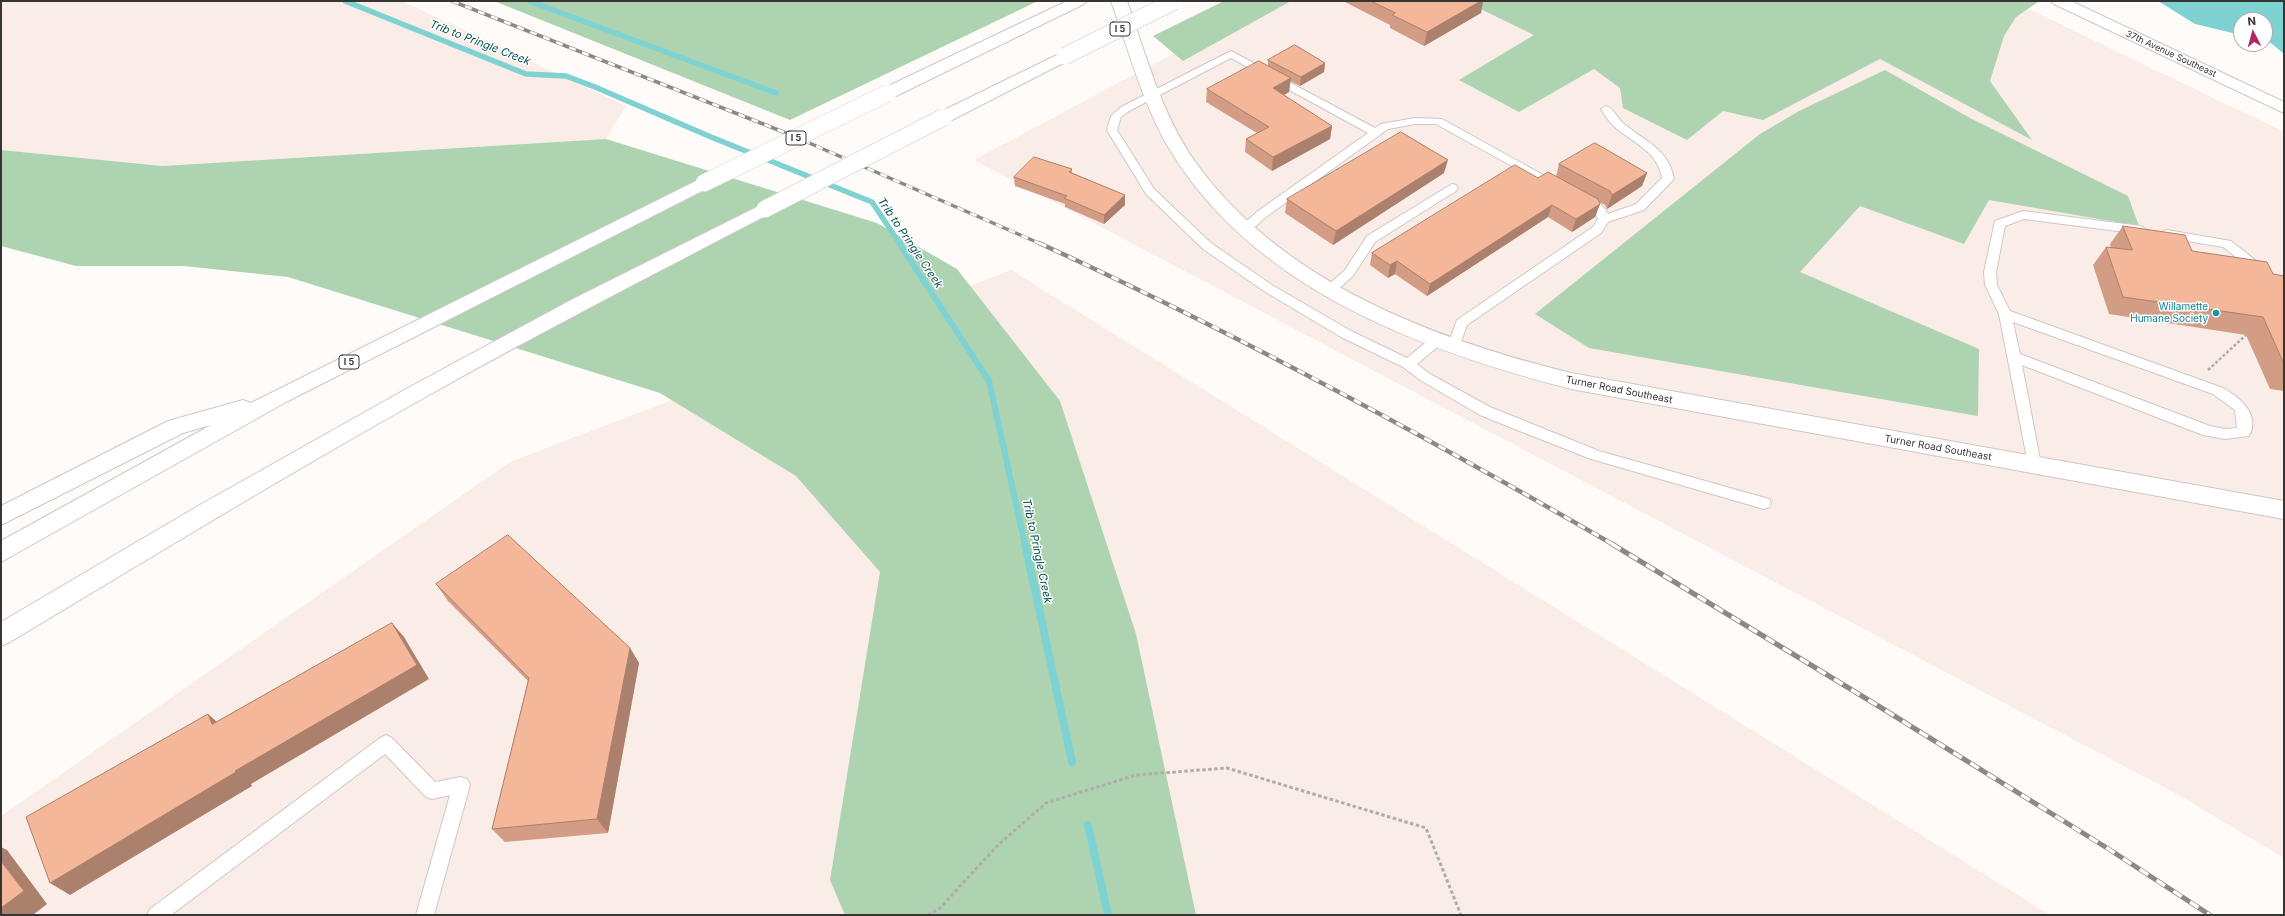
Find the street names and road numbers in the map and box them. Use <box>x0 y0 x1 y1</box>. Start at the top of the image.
road number: I 5 <box>1110 22 1130 36</box>
street label: 37th Avenue Southeast <box>2124 28 2218 80</box>
road number: I 5 <box>786 131 806 145</box>
road number: I 5 <box>339 355 359 369</box>
street label: Turner Road Southeast <box>1565 374 1673 406</box>
street label: Turner Road Southeast <box>1884 433 1992 463</box>

